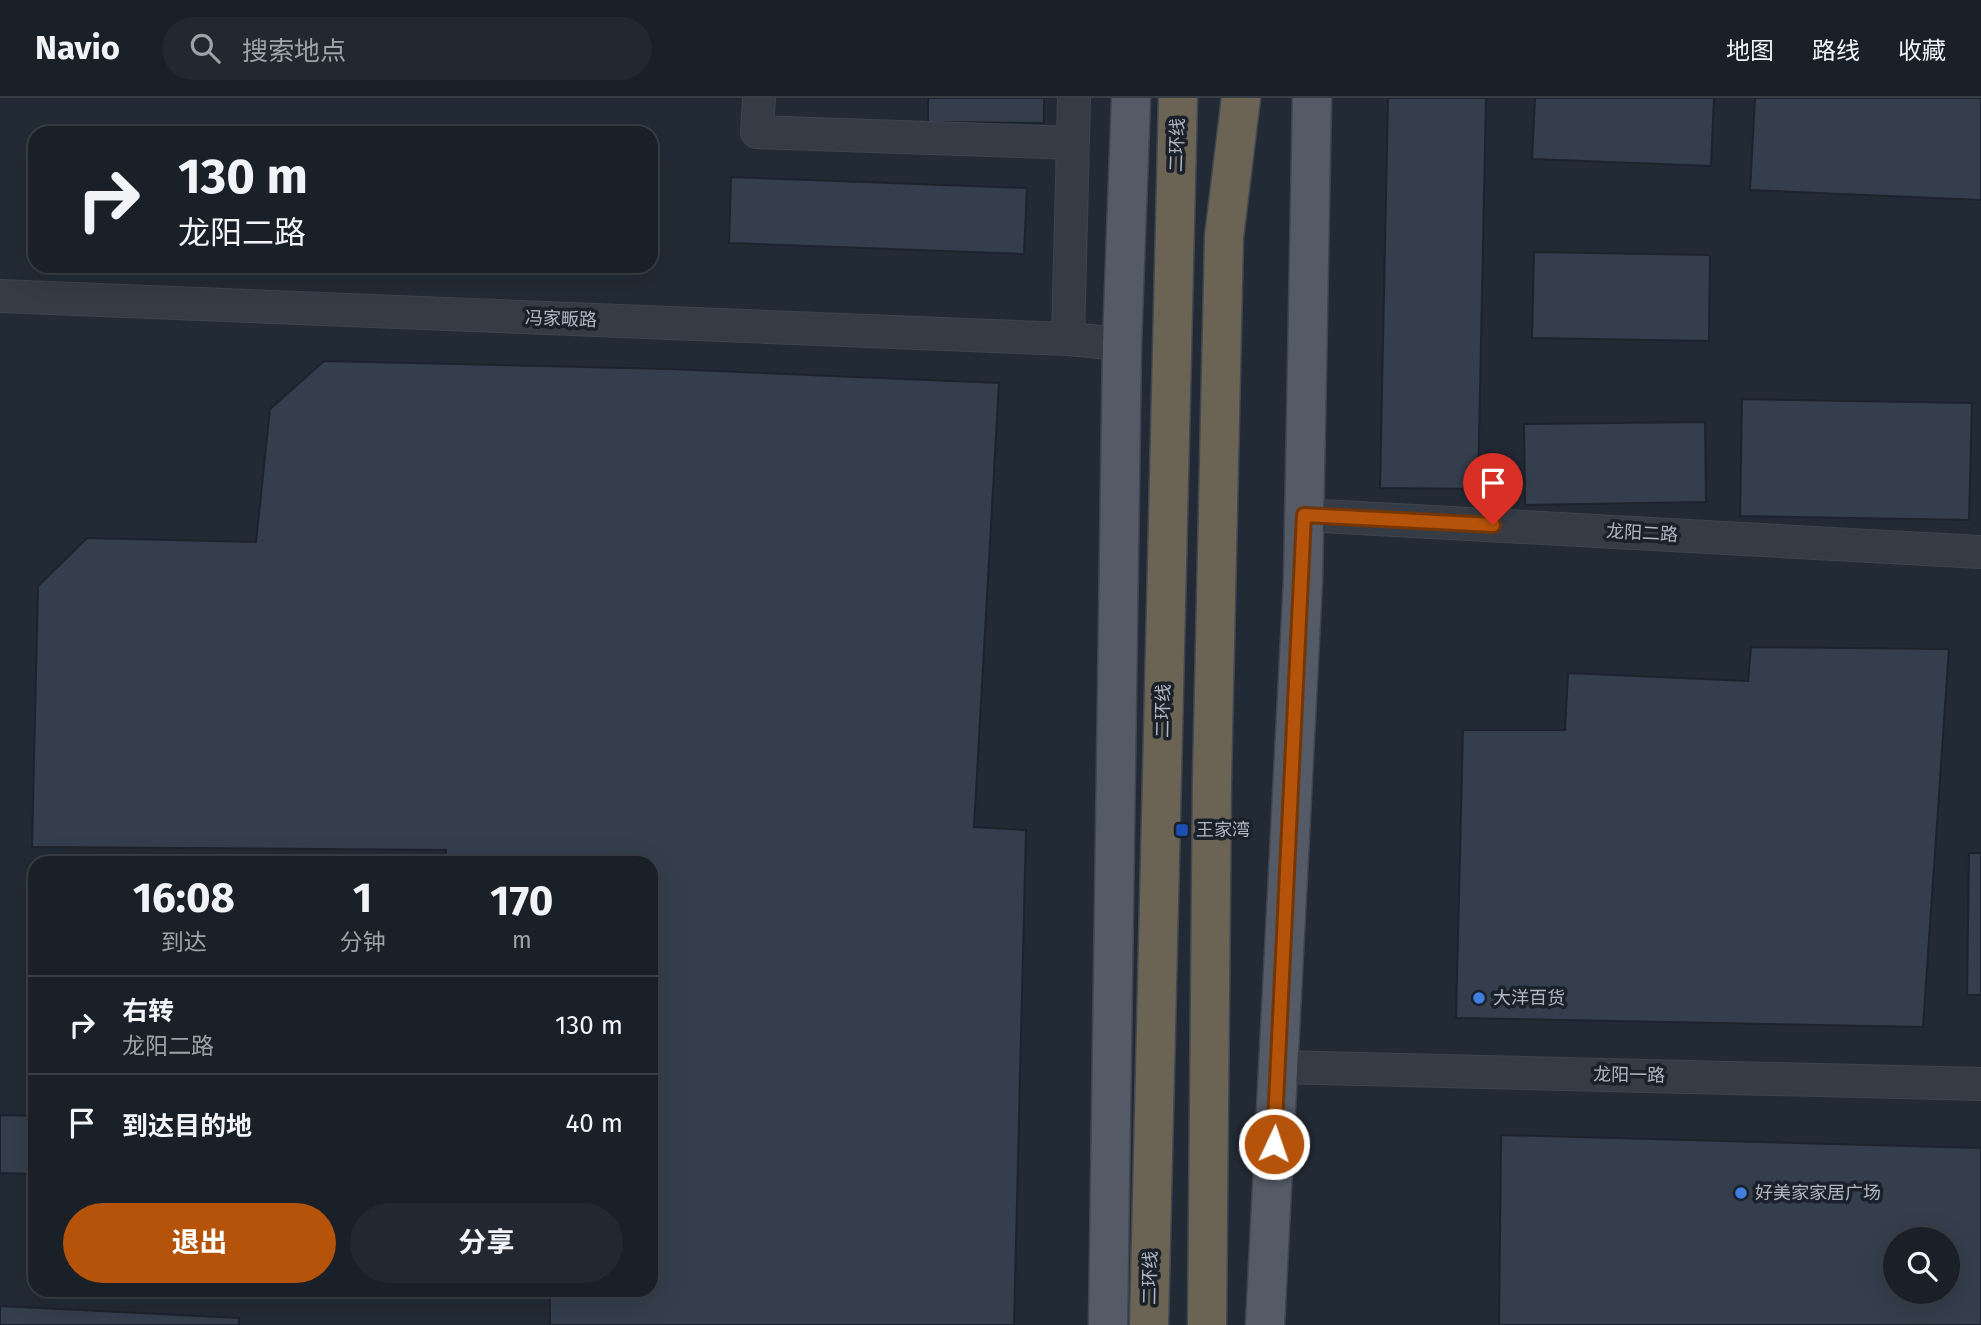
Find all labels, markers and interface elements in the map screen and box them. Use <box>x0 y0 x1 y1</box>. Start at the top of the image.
search box <box>162 17 652 80</box>
text: Navio <box>35 28 120 68</box>
icon: search <box>186 29 224 67</box>
text: 搜索地点 <box>242 36 346 67</box>
text: 地图 <box>1726 37 1774 65</box>
text: 路线 <box>1812 37 1860 65</box>
text: 收藏 <box>1898 37 1946 65</box>
street label: 二环线 <box>1165 118 1189 172</box>
text: 130 m <box>178 147 308 206</box>
icon: right <box>63 154 154 245</box>
text: 龙阳二路 <box>178 214 306 252</box>
street label: 冯家畈路 <box>525 307 597 331</box>
pin <box>1463 453 1523 525</box>
icon: arrive <box>1474 464 1512 502</box>
street label: 龙阳二路 <box>1605 520 1679 546</box>
street label: 二环线 <box>1152 684 1174 738</box>
place label: 王家湾 <box>1196 819 1250 841</box>
marker: 王家湾 <box>1174 822 1190 838</box>
text: 16:08 <box>133 873 235 923</box>
text: 1 <box>353 873 372 923</box>
text: 170 <box>490 876 553 926</box>
text: m <box>512 926 532 954</box>
text: 到达 <box>161 928 207 956</box>
text: 分钟 <box>339 928 385 956</box>
place label: 大洋百货 <box>1493 987 1565 1009</box>
marker: 大洋百货 <box>1471 990 1487 1006</box>
text: 右转 <box>122 996 174 1027</box>
icon: right <box>63 1006 101 1044</box>
text: 130 m <box>555 1010 623 1041</box>
text: 龙阳二路 <box>122 1032 214 1060</box>
street label: 龙阳一路 <box>1593 1063 1665 1087</box>
icon: arrive <box>63 1104 101 1142</box>
position arrow <box>1237 1107 1311 1181</box>
text: 40 m <box>565 1108 623 1139</box>
text: 到达目的地 <box>122 1111 252 1142</box>
place label: 好美家家居广场 <box>1755 1182 1881 1204</box>
marker: 好美家家居广场 <box>1733 1185 1749 1201</box>
button: 退出 <box>63 1203 336 1283</box>
button: 分享 <box>350 1203 623 1283</box>
map controls <box>1883 1227 1960 1304</box>
button: search <box>1883 1227 1960 1304</box>
street label: 二环线 <box>1139 1251 1161 1305</box>

